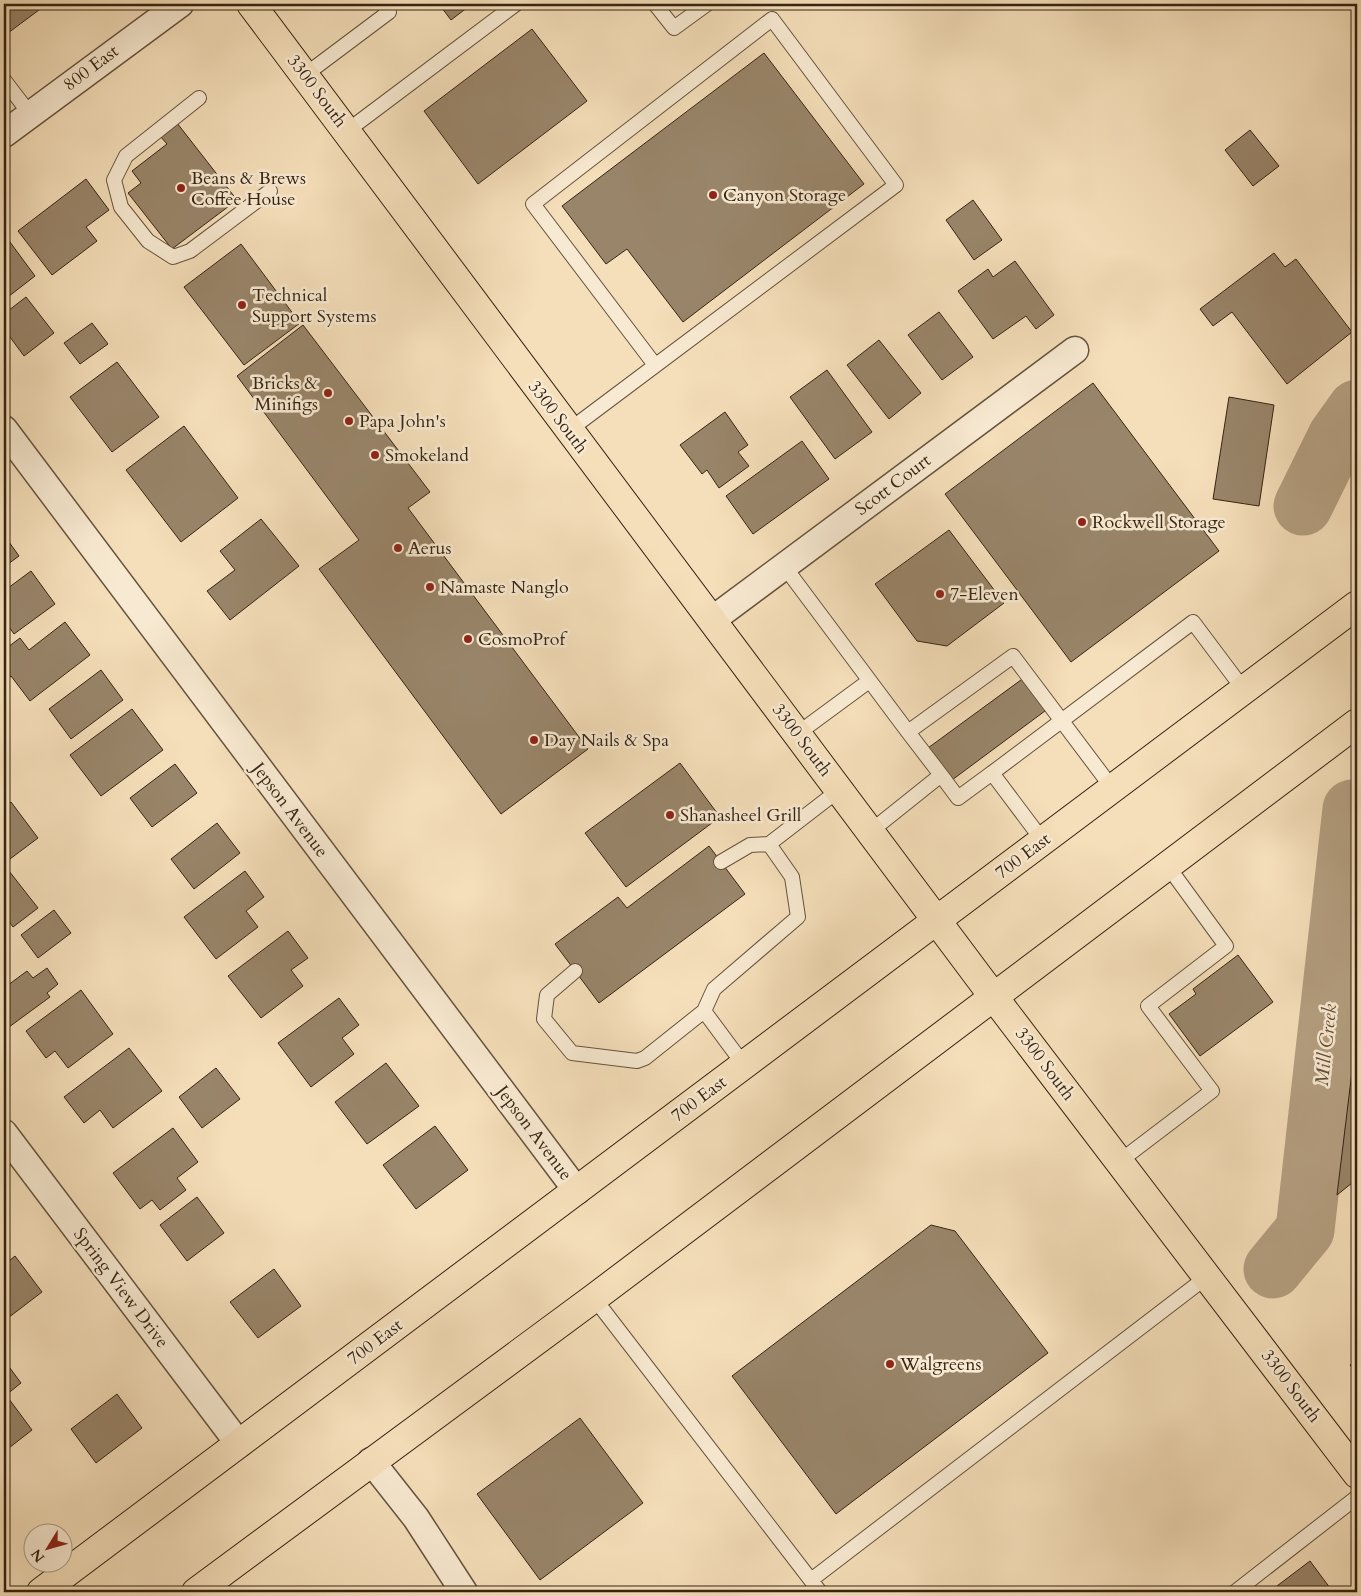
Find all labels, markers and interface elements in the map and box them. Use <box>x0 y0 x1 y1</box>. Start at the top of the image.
street label: 800 East <box>58 39 124 97</box>
street label: 3300 South <box>281 49 353 133</box>
place label: Beans & Brews Coffee House <box>191 166 306 212</box>
marker: Beans & Brews Coffee House <box>175 182 187 194</box>
place label: Canyon Storage <box>723 183 846 208</box>
marker: Canyon Storage <box>707 189 719 201</box>
place label: Technical Support Systems <box>252 283 377 329</box>
marker: Technical Support Systems <box>236 299 248 311</box>
place label: Bricks & Minifigs <box>252 371 319 417</box>
street label: 3300 South <box>522 375 594 459</box>
marker: Bricks & Minifigs <box>322 387 334 399</box>
place label: Papa John's <box>359 409 446 434</box>
marker: Papa John's <box>343 415 355 427</box>
place label: Smokeland <box>385 443 469 468</box>
street label: Scott Court <box>850 448 936 522</box>
marker: Smokeland <box>369 449 381 461</box>
place label: Rockwell Storage <box>1092 510 1226 535</box>
marker: Rockwell Storage <box>1076 516 1088 528</box>
place label: Aerus <box>408 536 451 561</box>
marker: Aerus <box>392 542 404 554</box>
place label: Namaste Nanglo <box>440 575 569 600</box>
marker: Namaste Nanglo <box>424 581 436 593</box>
place label: 7-Eleven <box>950 582 1019 607</box>
marker: 7-Eleven <box>934 588 946 600</box>
place label: CosmoProf <box>478 627 568 652</box>
marker: CosmoProf <box>462 633 474 645</box>
street label: 3300 South <box>766 698 838 782</box>
place label: Day Nails & Spa <box>544 728 669 753</box>
marker: Day Nails & Spa <box>528 734 540 746</box>
street label: Jepson Avenue <box>244 755 334 863</box>
place label: Shanasheel Grill <box>680 803 802 828</box>
marker: Shanasheel Grill <box>664 809 676 821</box>
street label: 700 East <box>990 827 1056 885</box>
water label: Mill Creek <box>1309 1002 1343 1087</box>
street label: 3300 South <box>1009 1022 1081 1106</box>
street label: 700 East <box>666 1070 732 1128</box>
street label: Jepson Avenue <box>488 1078 578 1186</box>
street label: Spring View Drive <box>67 1223 175 1353</box>
street label: 700 East <box>342 1313 408 1371</box>
street label: 3300 South <box>1255 1344 1327 1428</box>
place label: Walgreens <box>899 1352 982 1377</box>
marker: Walgreens <box>884 1358 896 1370</box>
north arrow <box>22 1524 72 1574</box>
text: N <box>27 1545 49 1566</box>

